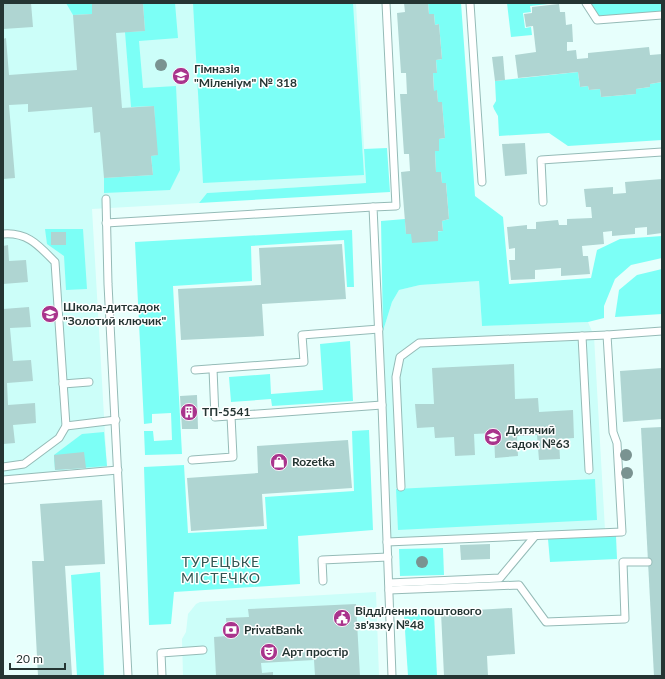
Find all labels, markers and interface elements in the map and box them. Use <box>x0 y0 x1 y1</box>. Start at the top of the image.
place label: Гімназія "Міленіум" № 318 <box>194 61 297 90</box>
school or university icon: Гімназія "Міленіум" № 318 <box>171 66 191 86</box>
place label: Школа-дитсадок "Золотий ключик" <box>63 299 166 328</box>
school or university icon: Школа-дитсадок "Золотий ключик" <box>40 304 60 324</box>
building icon: ТП-5541 <box>179 402 199 422</box>
place label: ТП-5541 <box>202 404 251 419</box>
place label: Дитячий садок №63 <box>506 422 570 451</box>
school or university icon: Дитячий садок №63 <box>483 427 503 447</box>
shop icon: Rozetka <box>269 452 289 472</box>
place label: Rozetka <box>292 454 335 469</box>
district label: ТУРЕЦЬКЕ МІСТЕЧКО <box>181 553 261 586</box>
place label: Відділення поштового зв'язку №48 <box>355 603 482 632</box>
public building icon: Відділення поштового зв'язку №48 <box>332 608 352 628</box>
bank icon: PrivatBank <box>221 620 241 640</box>
place label: PrivatBank <box>244 622 303 637</box>
theatre icon: Арт простір <box>259 642 279 662</box>
place label: Арт простір <box>281 644 349 659</box>
scale bar <box>10 645 65 671</box>
text: 20 m <box>16 651 43 666</box>

